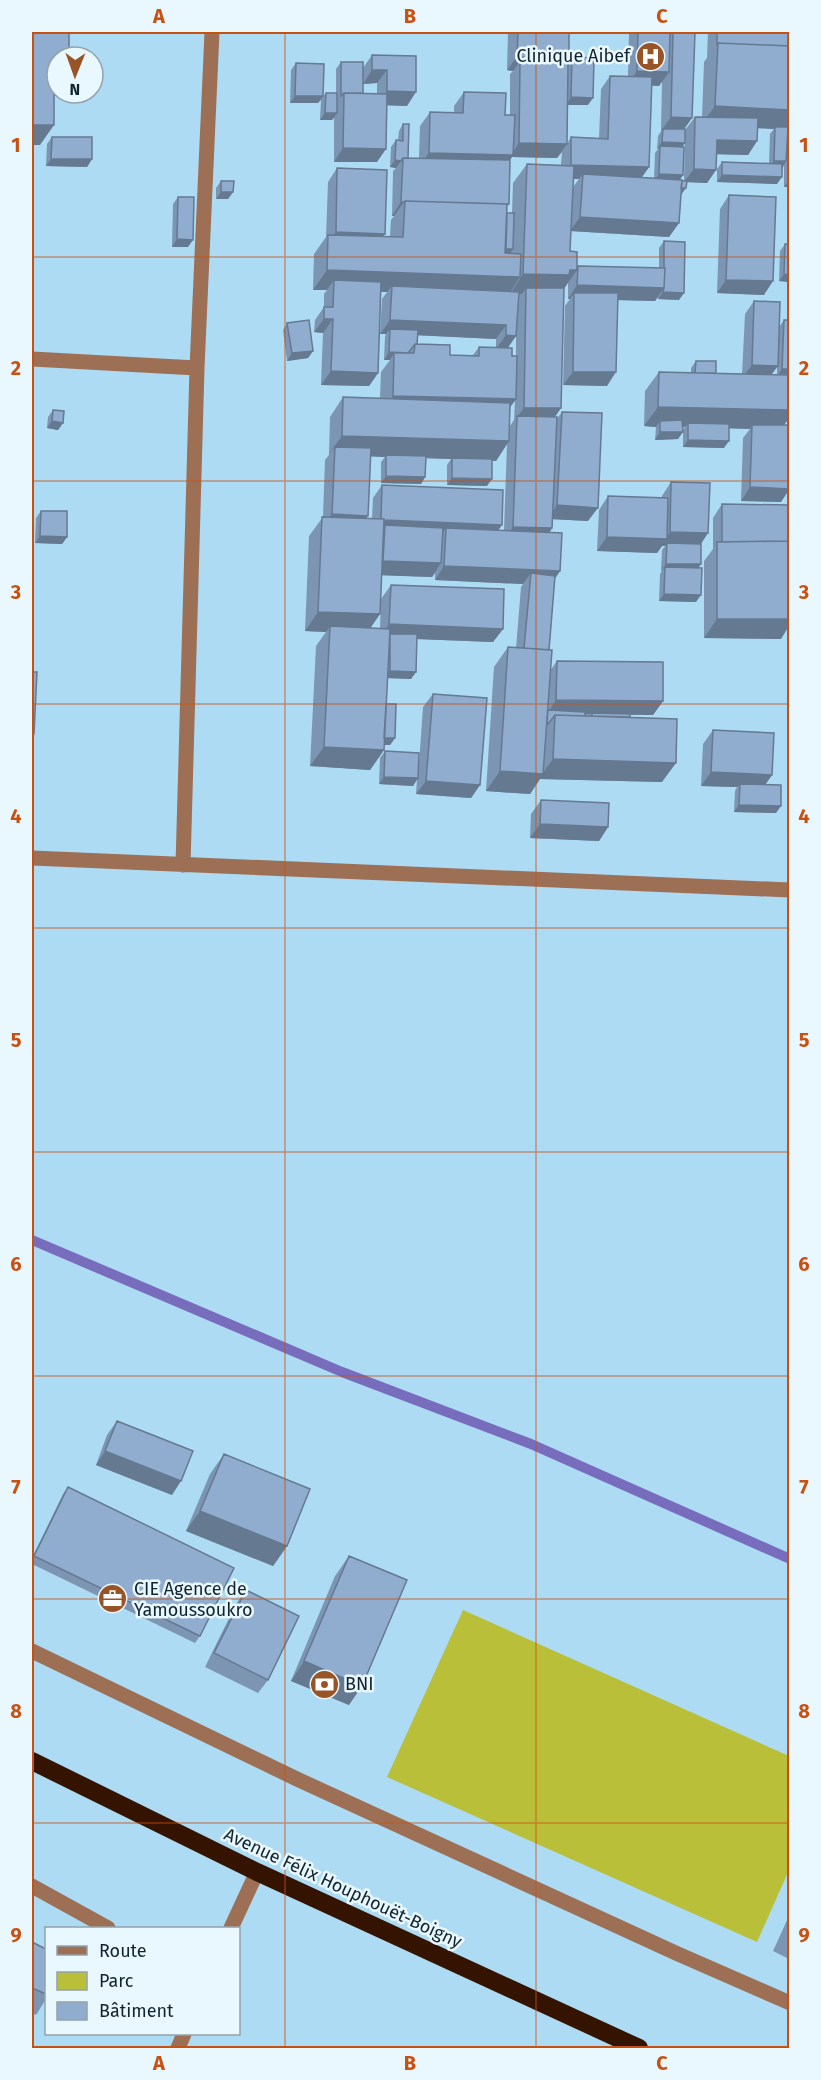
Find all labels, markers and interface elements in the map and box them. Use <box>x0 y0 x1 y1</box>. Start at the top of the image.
text: A <box>152 4 166 28</box>
text: B <box>404 4 416 28</box>
text: C <box>656 4 668 28</box>
hospital icon: Clinique Aibef <box>635 40 667 72</box>
north arrow <box>45 45 105 105</box>
place label: Clinique Aibef <box>516 45 632 67</box>
text: N <box>69 80 80 99</box>
text: 1 <box>11 133 21 157</box>
text: 1 <box>799 133 809 157</box>
text: 2 <box>11 356 21 380</box>
text: 2 <box>799 356 809 380</box>
text: 3 <box>10 580 21 604</box>
text: 3 <box>798 580 809 604</box>
text: 4 <box>10 804 22 828</box>
text: 4 <box>798 804 810 828</box>
text: 5 <box>11 1028 22 1052</box>
text: 5 <box>799 1028 810 1052</box>
text: 6 <box>10 1252 22 1276</box>
text: 6 <box>798 1252 810 1276</box>
text: 7 <box>11 1475 21 1499</box>
text: 7 <box>799 1475 809 1499</box>
place label: CIE Agence de Yamoussoukro <box>134 1578 252 1621</box>
office icon: CIE Agence de Yamoussoukro <box>97 1583 129 1615</box>
bank icon: BNI <box>308 1668 340 1700</box>
place label: BNI <box>345 1673 374 1695</box>
text: 8 <box>10 1699 22 1723</box>
text: 8 <box>798 1699 810 1723</box>
street label: Avenue Félix Houphouët-Boigny <box>221 1823 466 1953</box>
text: 9 <box>10 1923 22 1947</box>
text: 9 <box>798 1923 810 1947</box>
legend <box>45 1927 240 2035</box>
text: Route <box>99 1940 147 1962</box>
text: Parc <box>99 1970 134 1992</box>
text: Bâtiment <box>99 2000 174 2022</box>
text: A <box>152 2051 166 2075</box>
text: B <box>404 2051 416 2075</box>
text: C <box>656 2051 668 2075</box>

